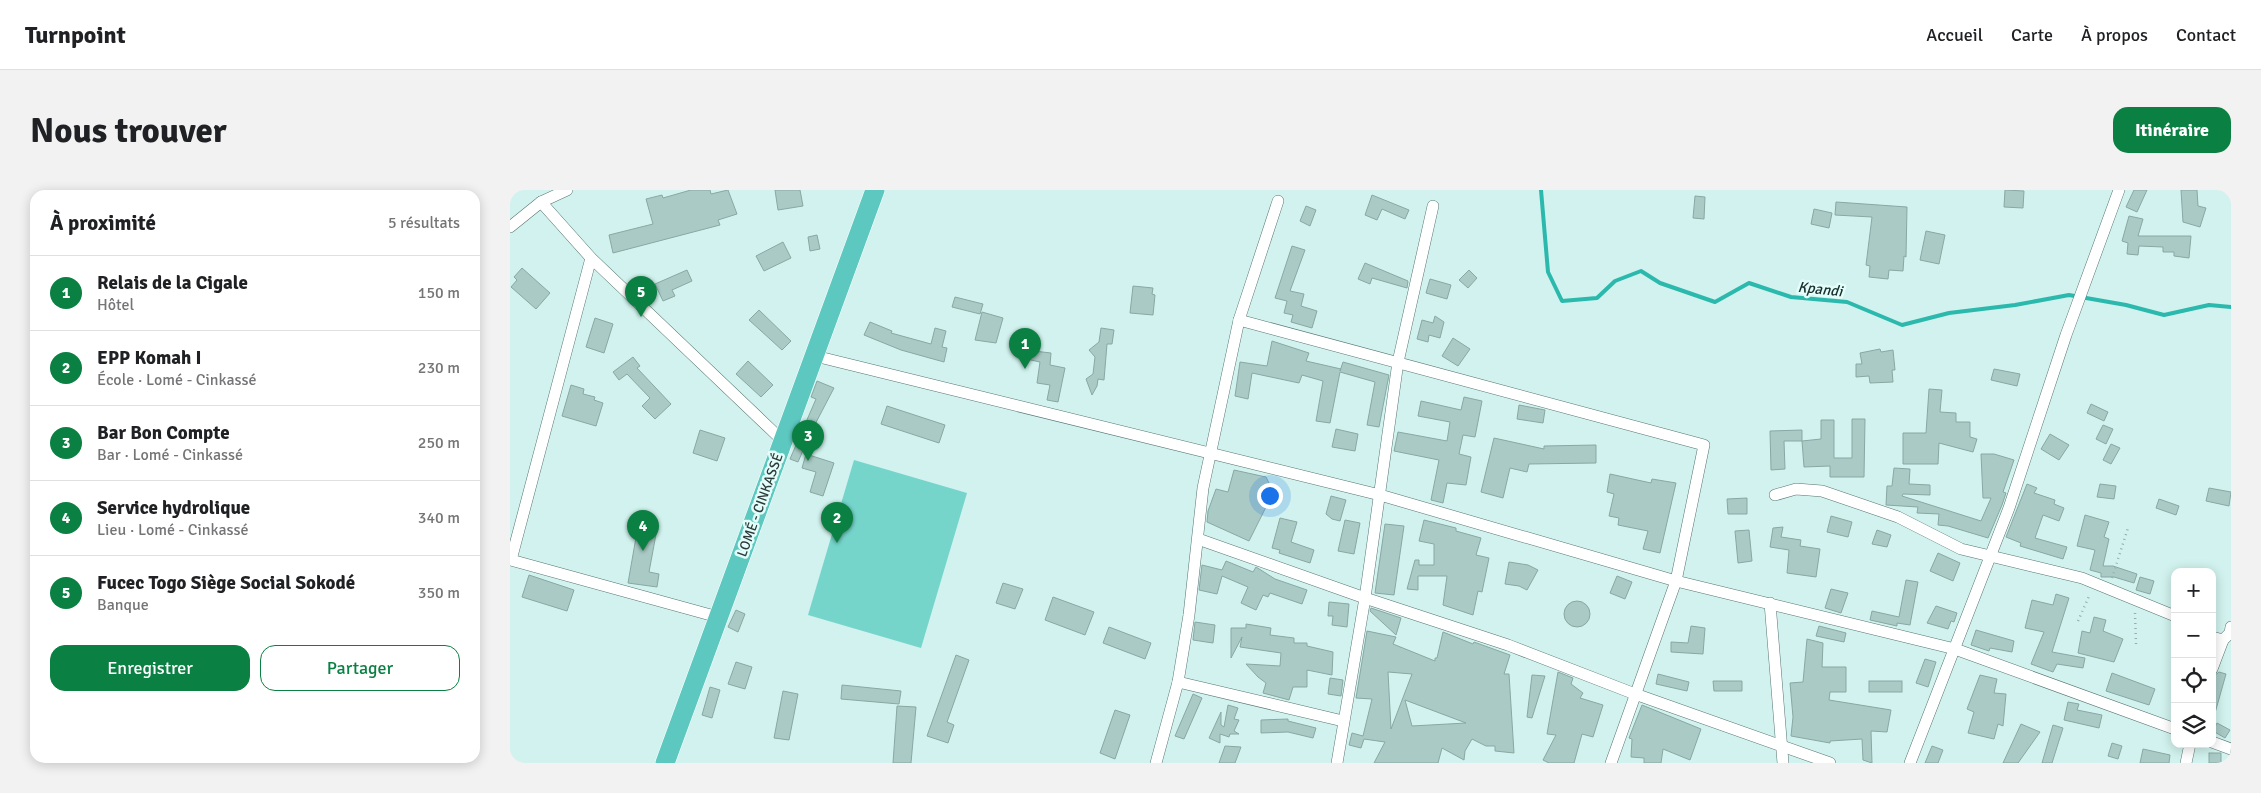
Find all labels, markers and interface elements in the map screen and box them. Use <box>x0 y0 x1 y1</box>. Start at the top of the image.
text: Turnpoint <box>25 20 126 50</box>
text: Accueil <box>1926 24 1983 46</box>
text: Carte <box>2011 24 2053 46</box>
text: À propos <box>2081 24 2148 46</box>
text: Contact <box>2176 24 2236 46</box>
button: Itinéraire <box>2113 107 2231 153</box>
text: Nous trouver <box>30 109 227 152</box>
text: À proximité <box>50 210 156 236</box>
text: 5 résultats <box>388 213 460 233</box>
text: Relais de la Cigale <box>97 271 248 295</box>
pin: 5 <box>625 276 657 317</box>
water label: Kpandi <box>1797 278 1845 300</box>
text: 1 <box>62 283 70 303</box>
text: 150 m <box>418 283 460 303</box>
text: Hôtel <box>97 295 134 315</box>
pin: 1 <box>1009 328 1041 369</box>
text: EPP Komah I <box>97 346 202 370</box>
text: 2 <box>62 358 70 378</box>
text: 230 m <box>418 358 460 378</box>
text: École · Lomé - Cinkassé <box>97 370 257 390</box>
pin: 3 <box>792 420 824 461</box>
text: Bar Bon Compte <box>97 421 230 445</box>
text: 3 <box>62 433 70 453</box>
text: 250 m <box>418 433 460 453</box>
text: Bar · Lomé - Cinkassé <box>97 445 243 465</box>
street label: LOMÉ - CINKASSÉ <box>733 451 787 559</box>
your location <box>1257 483 1283 509</box>
text: Service hydrolique <box>97 496 250 520</box>
pin: 2 <box>821 502 853 543</box>
text: 4 <box>62 508 70 528</box>
text: 340 m <box>418 508 460 528</box>
pin: 4 <box>627 510 659 551</box>
text: Lieu · Lomé - Cinkassé <box>97 520 249 540</box>
map controls <box>2171 568 2216 748</box>
button: + <box>2171 568 2216 613</box>
text: Fucec Togo Siège Social Sokodé <box>97 571 355 595</box>
text: 5 <box>62 583 70 603</box>
text: 350 m <box>418 583 460 603</box>
text: Banque <box>97 595 149 615</box>
button: − <box>2171 613 2216 658</box>
button: Enregistrer <box>50 645 250 691</box>
button: Partager <box>260 645 460 691</box>
button: locate <box>2171 658 2216 703</box>
button: layers <box>2171 703 2216 748</box>

